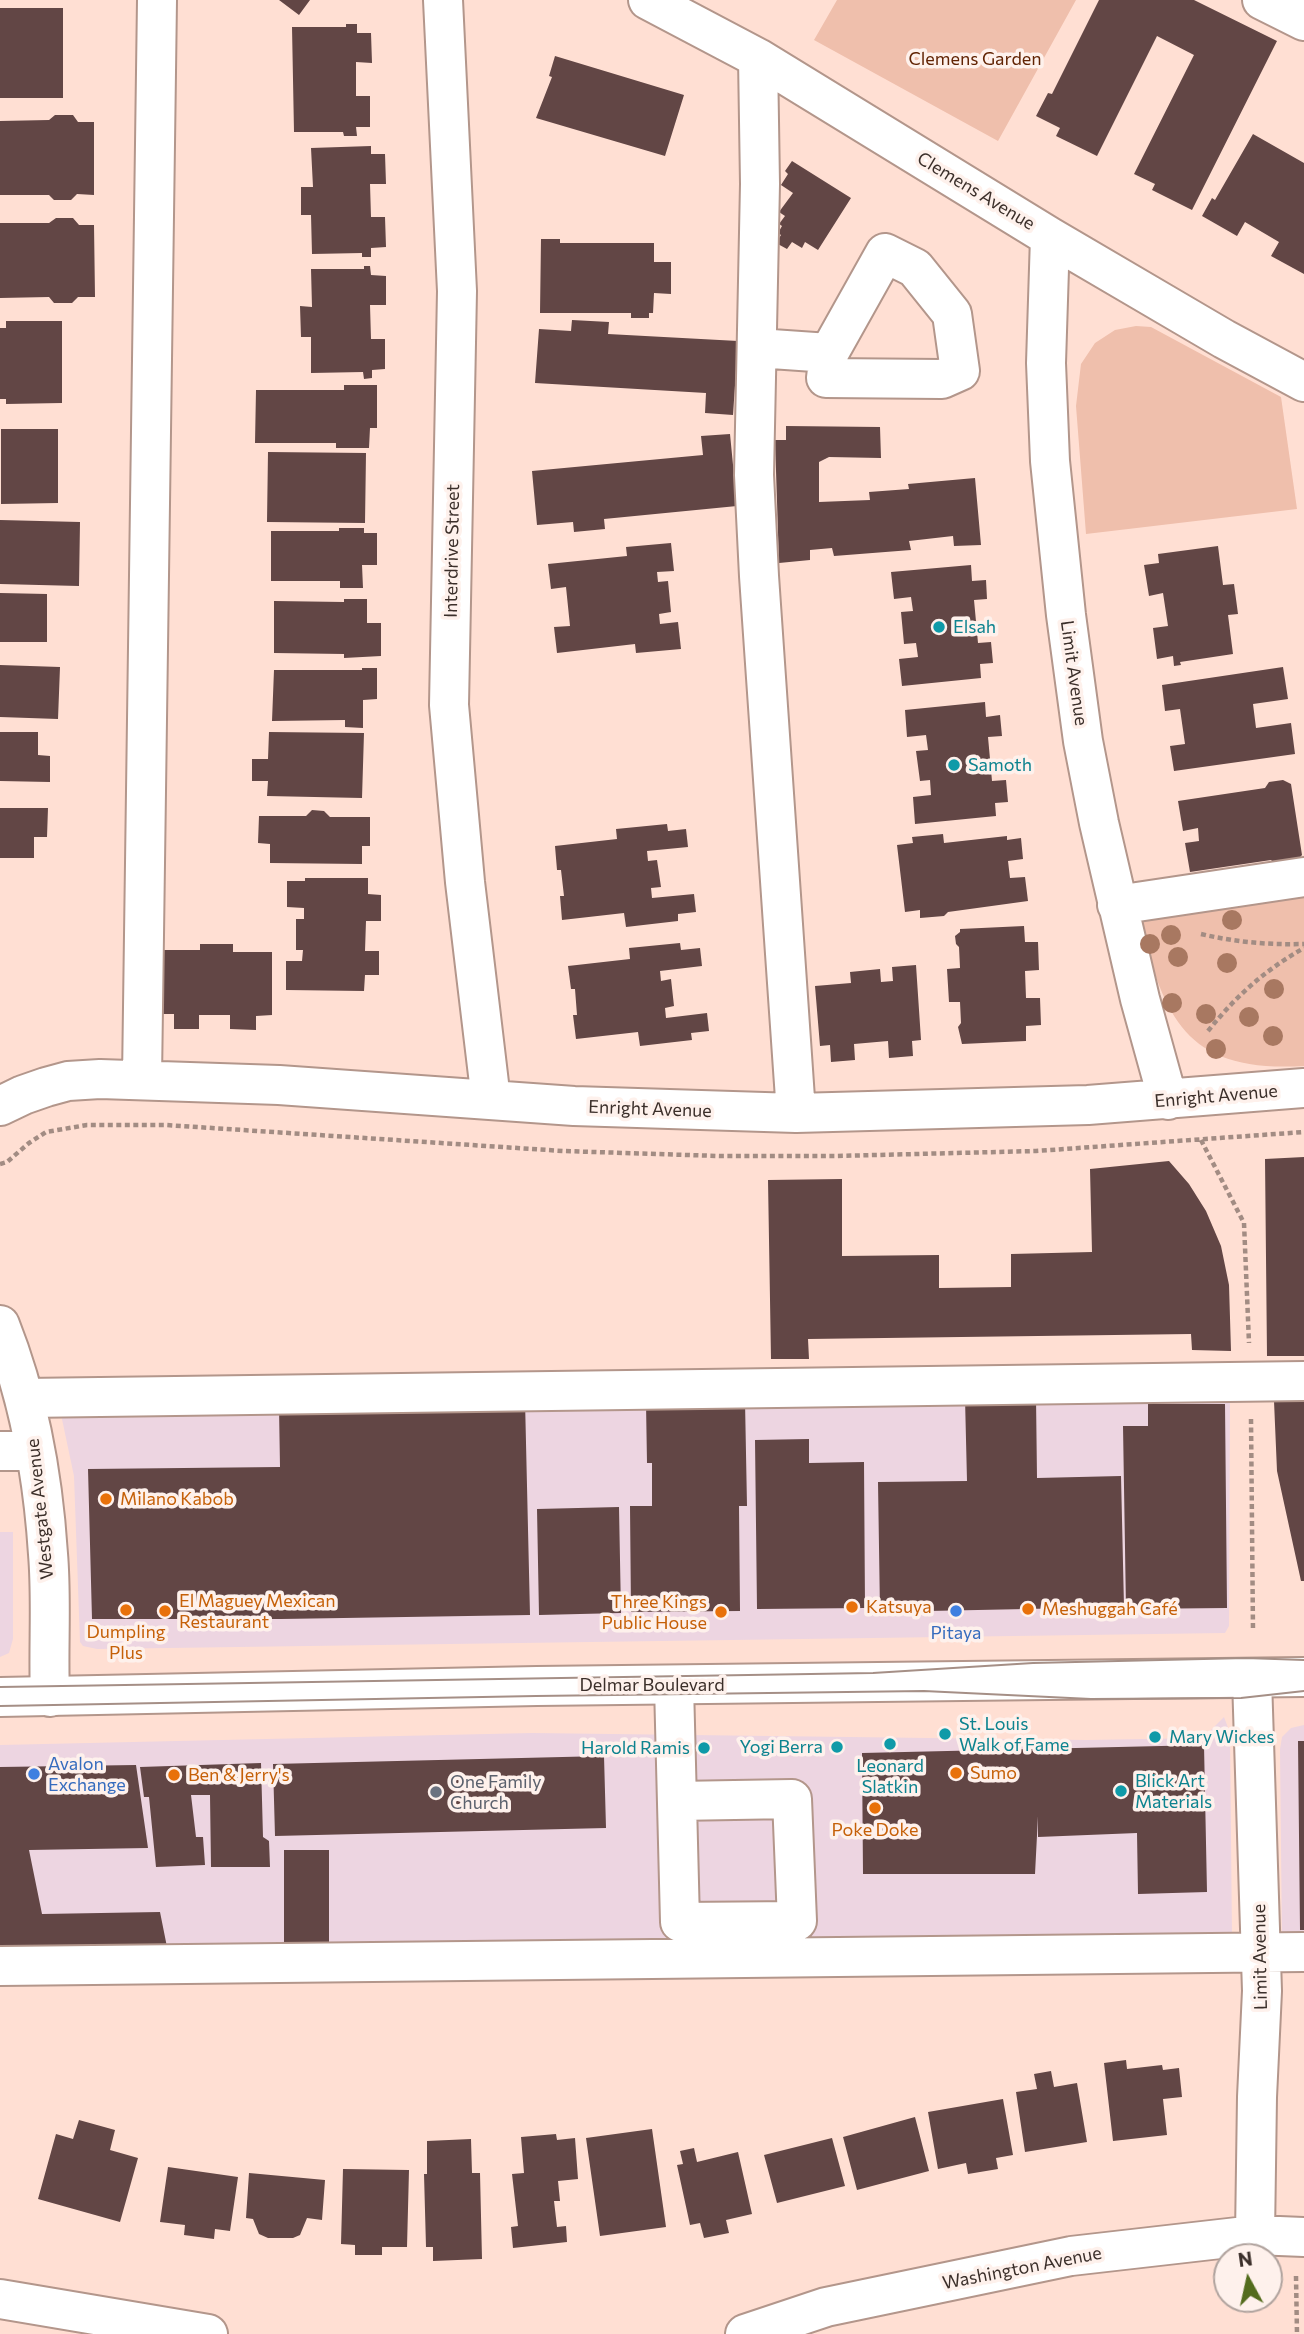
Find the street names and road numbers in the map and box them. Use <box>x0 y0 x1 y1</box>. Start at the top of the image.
street label: Clemens Avenue <box>913 147 1039 235</box>
street label: Interdrive Street <box>440 484 464 618</box>
street label: Limit Avenue <box>1056 619 1092 727</box>
street label: Enright Avenue <box>1153 1080 1279 1112</box>
street label: Enright Avenue <box>588 1096 712 1122</box>
street label: Westgate Avenue <box>22 1438 58 1580</box>
street label: Delmar Boulevard <box>579 1674 725 1696</box>
street label: Limit Avenue <box>1248 1904 1272 2010</box>
street label: Washington Avenue <box>941 2242 1103 2294</box>

